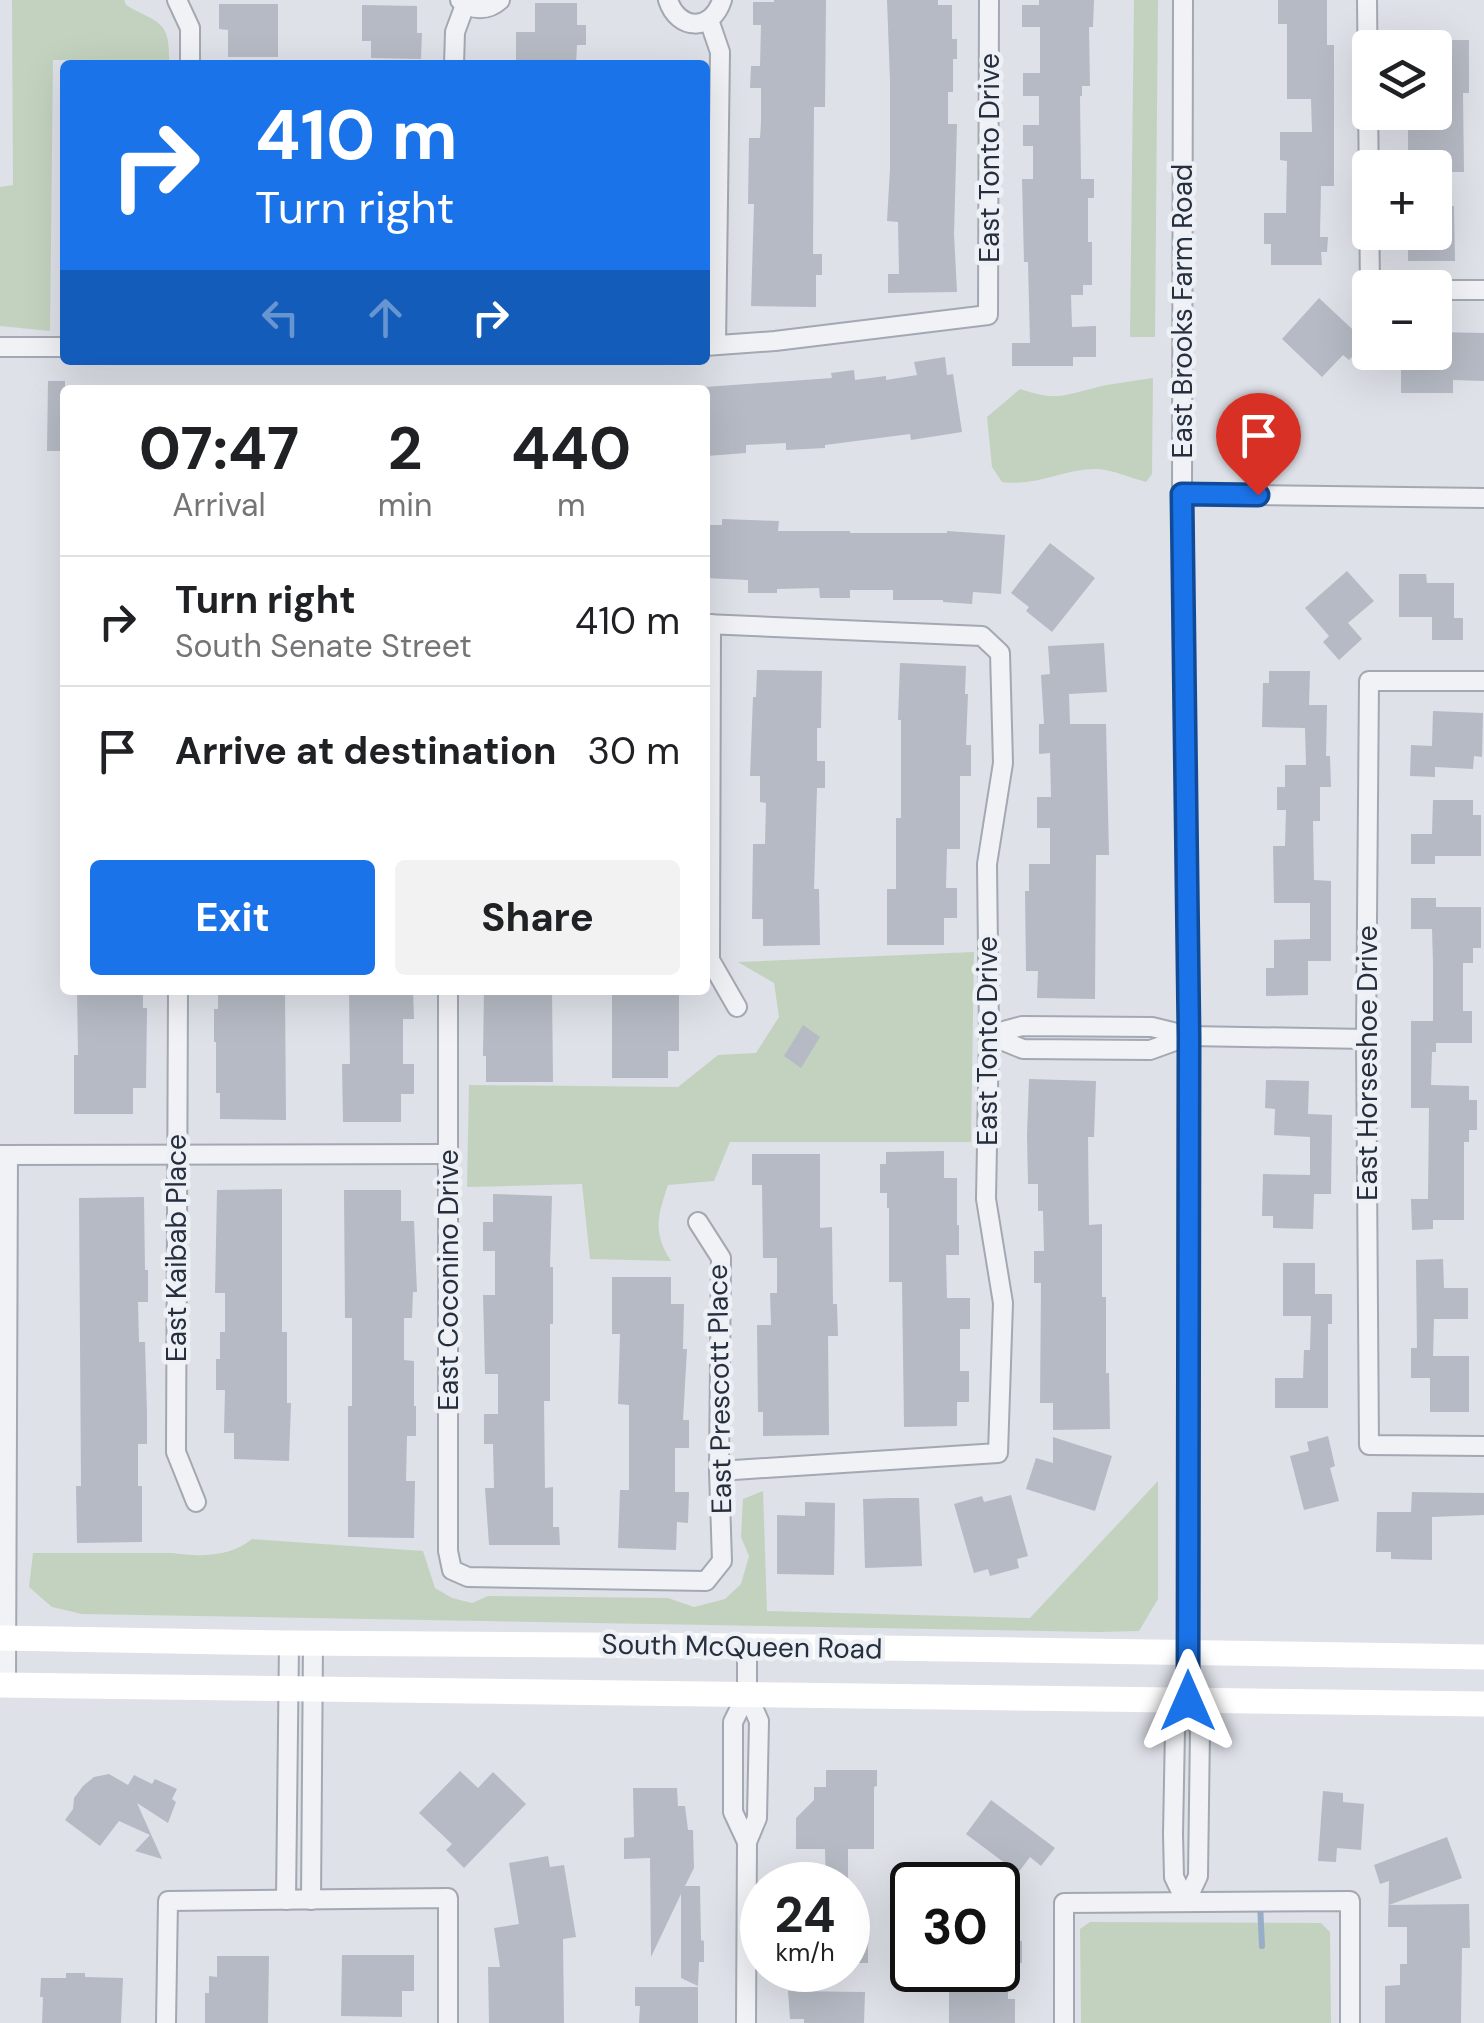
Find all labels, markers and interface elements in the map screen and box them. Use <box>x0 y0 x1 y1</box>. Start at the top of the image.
map controls <box>1352 30 1452 370</box>
button: layers <box>1352 30 1452 130</box>
street label: East Tonto Drive <box>971 53 1008 263</box>
text: 410 m <box>255 90 458 181</box>
icon: right <box>90 100 220 230</box>
button: + <box>1352 150 1452 250</box>
street label: East Brooks Farm Road <box>1164 164 1201 458</box>
text: Turn right <box>255 178 454 237</box>
button: − <box>1352 270 1452 370</box>
icon: left <box>253 290 308 345</box>
icon: ahead <box>358 290 413 345</box>
icon: right <box>463 290 518 345</box>
pin <box>1216 393 1301 496</box>
icon: arrive <box>1231 408 1286 463</box>
text: 07:47 <box>139 409 299 488</box>
text: 2 <box>388 409 422 488</box>
text: 440 <box>511 409 631 488</box>
text: Arrival <box>172 484 266 526</box>
text: min <box>378 484 432 526</box>
text: m <box>557 484 585 526</box>
text: Turn right <box>175 575 356 625</box>
icon: right <box>90 594 145 649</box>
text: 410 m <box>575 596 680 646</box>
text: South Senate Street <box>175 625 472 667</box>
icon: arrive <box>90 724 145 779</box>
text: Arrive at destination <box>175 726 557 776</box>
text: 30 m <box>588 726 680 776</box>
button: Exit <box>90 860 375 975</box>
button: Share <box>395 860 680 975</box>
street label: East Horseshoe Drive <box>1349 925 1386 1201</box>
street label: East Tonto Drive <box>969 936 1006 1146</box>
street label: East Kaibab Place <box>158 1134 195 1362</box>
street label: East Coconino Drive <box>430 1149 467 1411</box>
street label: East Prescott Place <box>699 1264 740 1514</box>
street label: South McQueen Road <box>601 1626 883 1667</box>
position arrow <box>1136 1649 1240 1753</box>
speed limit sign: 30 <box>890 1862 1020 1992</box>
text: 24 <box>775 1882 836 1948</box>
text: km/h <box>775 1936 835 1969</box>

